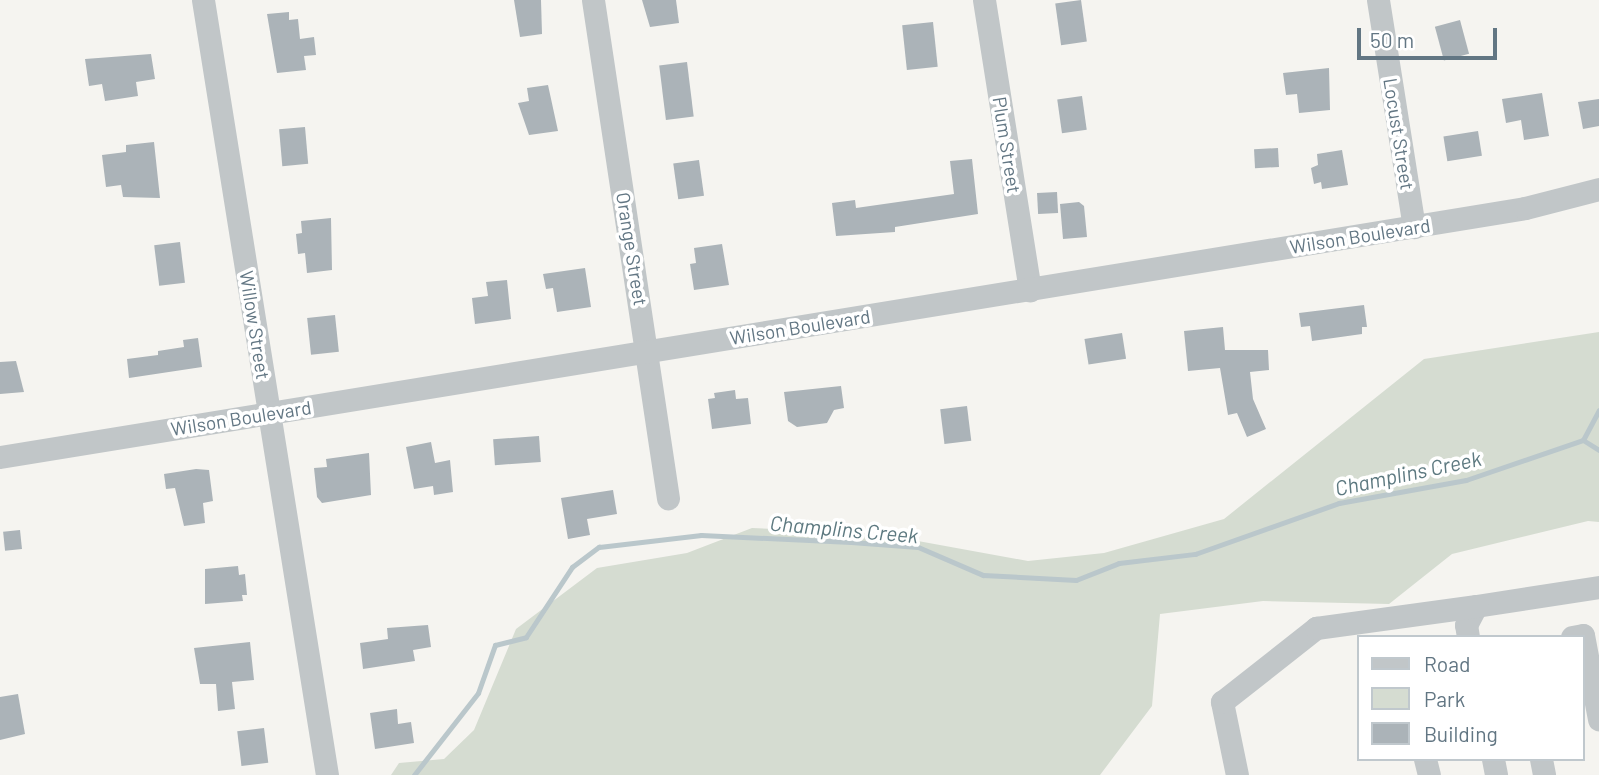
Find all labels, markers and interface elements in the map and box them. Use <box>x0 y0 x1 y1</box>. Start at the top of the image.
scale bar <box>1361 14 1501 58</box>
text: 50 m <box>1370 27 1414 52</box>
street label: Locust Street <box>1379 76 1419 192</box>
street label: Plum Street <box>988 95 1026 195</box>
street label: Orange Street <box>612 191 652 307</box>
street label: Wilson Boulevard <box>1288 214 1432 258</box>
street label: Willow Street <box>235 269 275 381</box>
street label: Wilson Boulevard <box>728 305 872 349</box>
street label: Wilson Boulevard <box>169 396 313 440</box>
water label: Champlins Creek <box>1333 445 1483 501</box>
water label: Champlins Creek <box>769 510 919 548</box>
legend <box>1358 635 1585 761</box>
text: Road <box>1424 651 1470 676</box>
text: Park <box>1424 686 1465 711</box>
text: Building <box>1424 721 1498 746</box>

